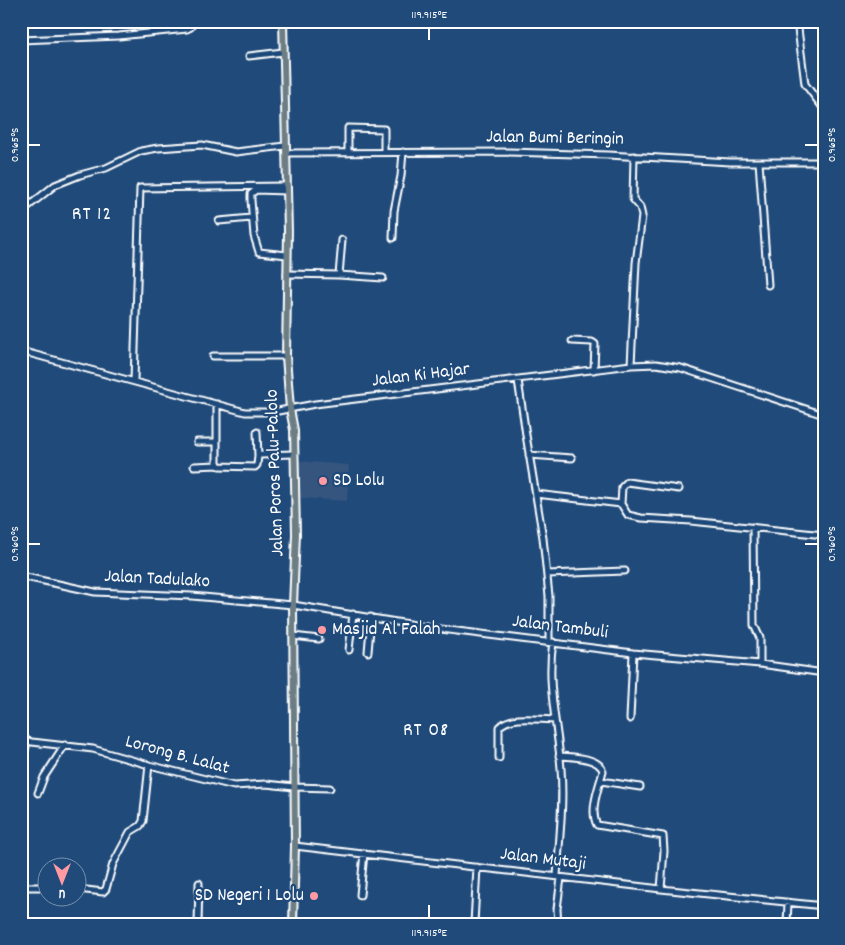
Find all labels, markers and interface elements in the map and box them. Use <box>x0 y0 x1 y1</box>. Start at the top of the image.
text: 119.915°E <box>411 7 447 24</box>
street label: Jalan Bumi Beringin <box>486 124 624 154</box>
text: 0.965°S <box>7 128 24 162</box>
text: 0.965°S <box>824 128 841 162</box>
district label: RT 12 <box>72 201 112 229</box>
street label: Jalan Ki Hajar <box>370 357 472 395</box>
street label: Jalan Poros Palu-Palolo <box>260 389 292 557</box>
place label: SD Lolu <box>333 468 384 495</box>
marker: SD Lolu <box>317 475 329 487</box>
text: 0.960°S <box>7 526 24 562</box>
text: 0.960°S <box>824 526 841 562</box>
street label: Jalan Tadulako <box>104 564 210 596</box>
street label: Jalan Tambuli <box>511 609 610 647</box>
place label: Masjid Al Falah <box>332 617 441 644</box>
marker: Masjid Al Falah <box>316 624 328 636</box>
district label: RT 08 <box>403 717 449 745</box>
street label: Lorong B. Lalat <box>122 729 232 783</box>
street label: Jalan Mutaji <box>499 841 588 879</box>
north arrow <box>38 858 88 908</box>
text: U <box>58 883 65 903</box>
place label: SD Negeri 1 Lolu <box>195 883 304 910</box>
marker: SD Negeri 1 Lolu <box>308 890 320 902</box>
text: 119.915°E <box>411 925 447 942</box>

